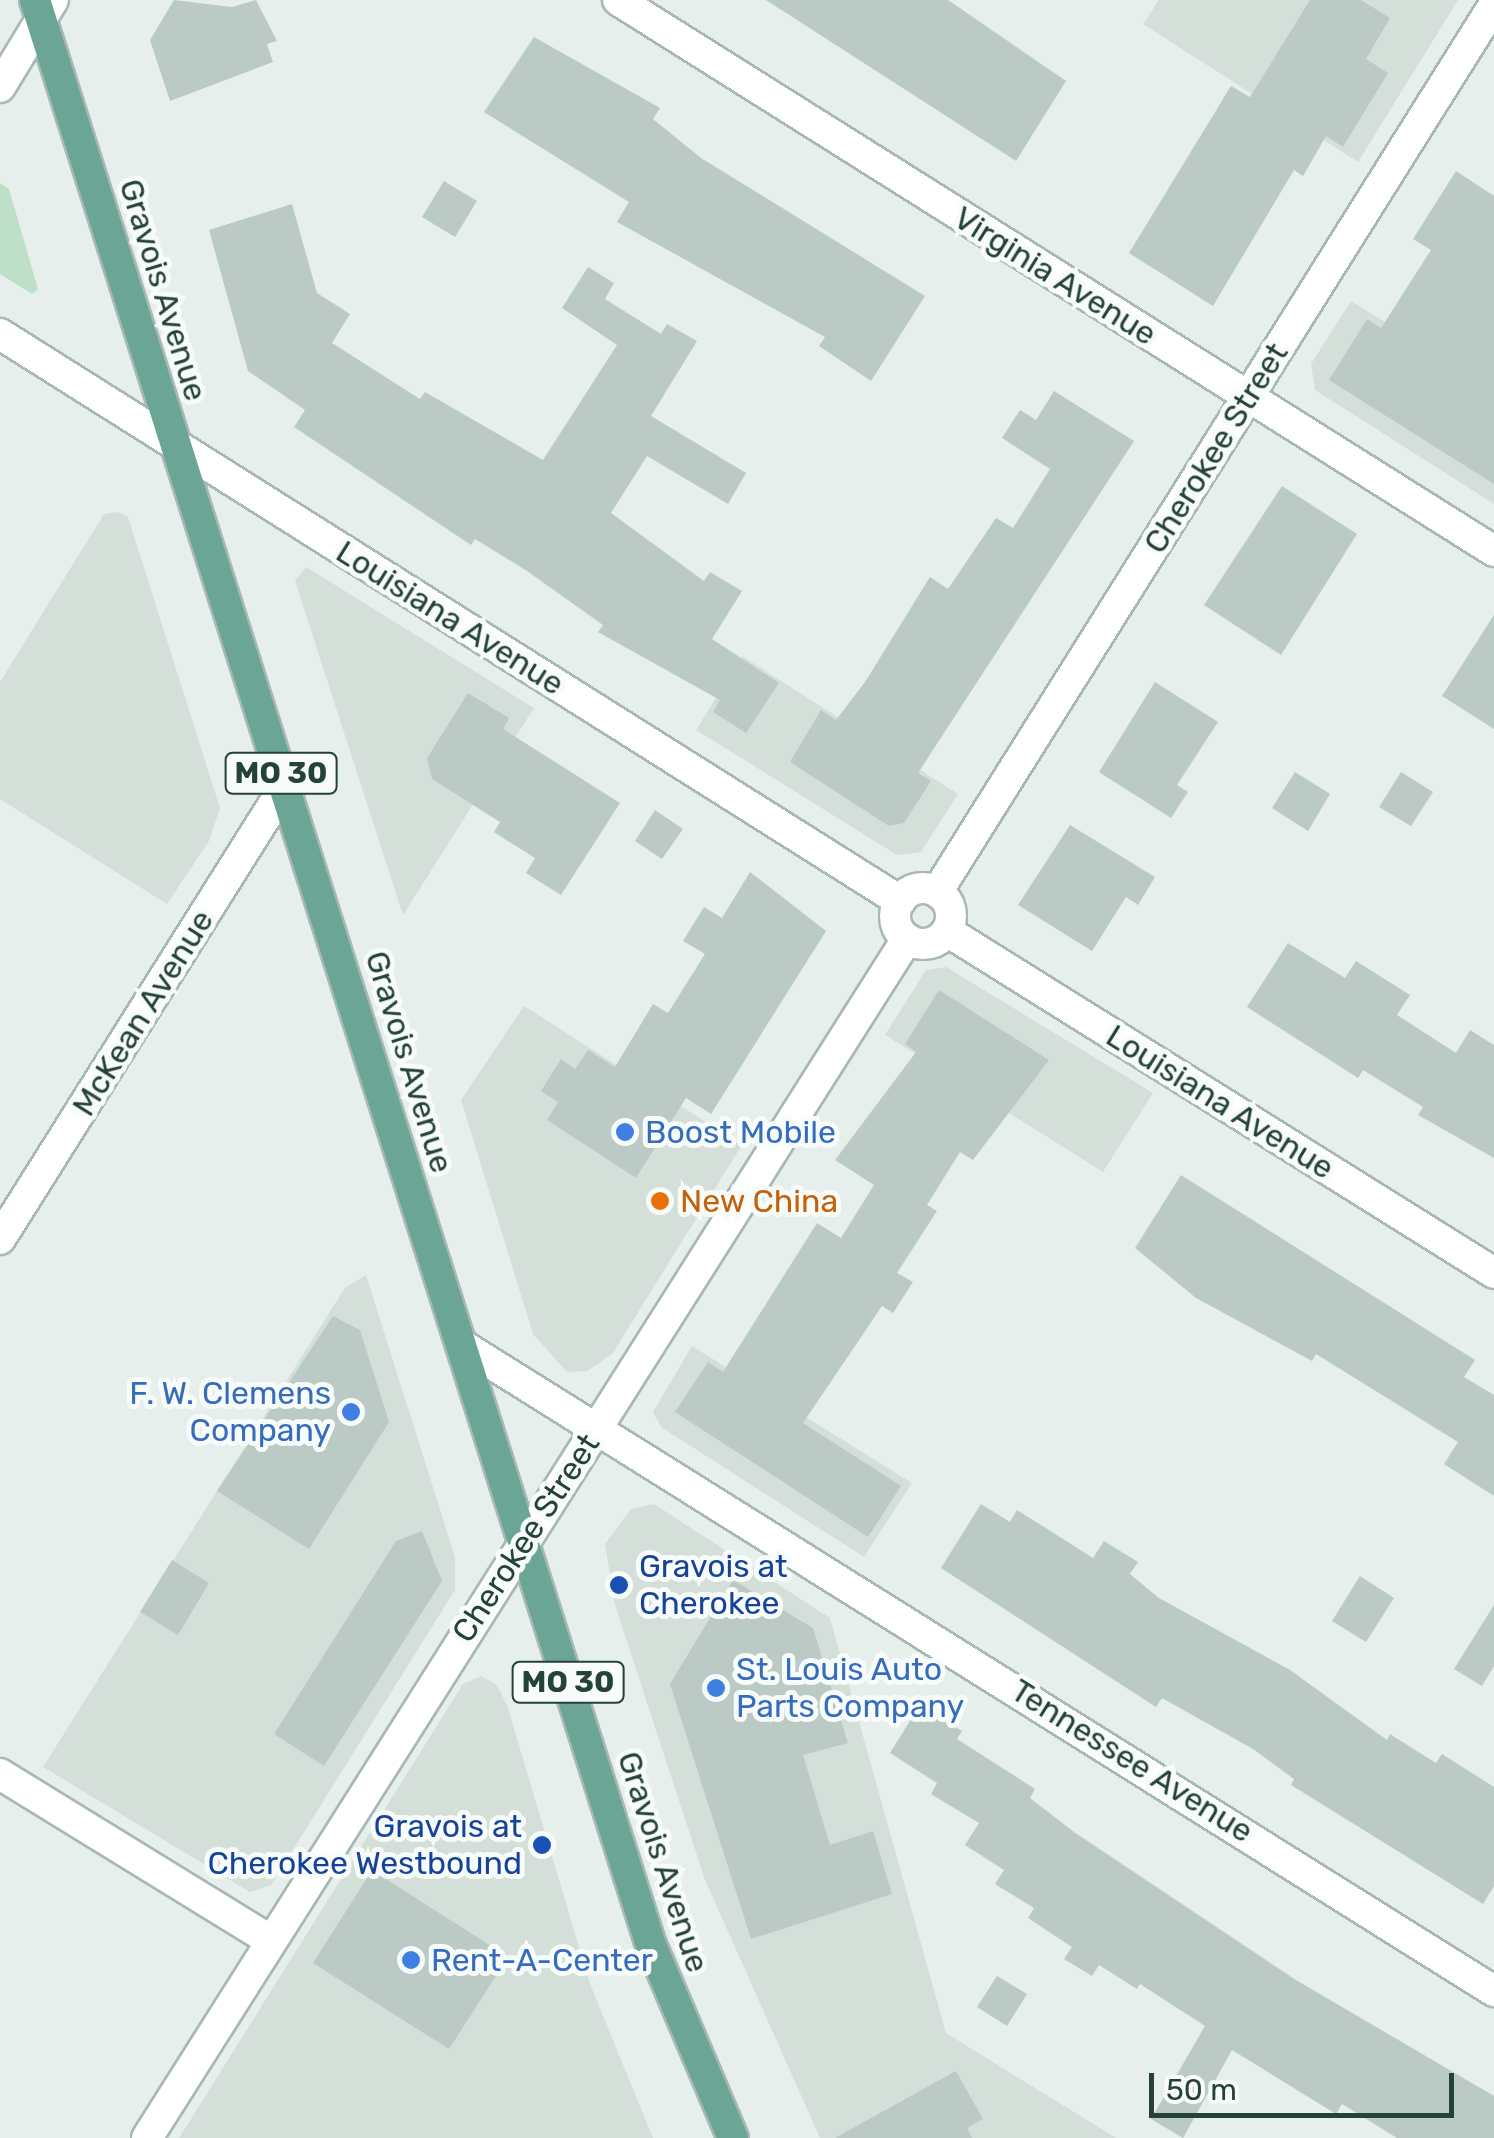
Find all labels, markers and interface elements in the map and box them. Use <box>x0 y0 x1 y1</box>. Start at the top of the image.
street label: Gravois Avenue <box>111 174 215 406</box>
street label: Virginia Avenue <box>946 198 1164 354</box>
street label: Cherokee Street <box>1136 336 1296 560</box>
street label: Louisiana Avenue <box>329 532 571 704</box>
road number: MO 30 <box>224 748 338 798</box>
street label: McKean Avenue <box>64 903 222 1123</box>
street label: Gravois Avenue <box>357 946 461 1178</box>
street label: Louisiana Avenue <box>1099 1016 1341 1188</box>
place label: Boost Mobile <box>645 1113 836 1151</box>
marker: Boost Mobile <box>614 1121 636 1143</box>
place label: New China <box>680 1182 839 1220</box>
marker: New China <box>649 1190 671 1212</box>
place label: F. W. Clemens Company <box>129 1375 331 1450</box>
marker: F. W. Clemens Company <box>340 1401 362 1423</box>
street label: Cherokee Street <box>444 1427 608 1649</box>
place label: Gravois at Cherokee <box>639 1548 787 1623</box>
marker: Gravois at Cherokee <box>608 1574 630 1596</box>
place label: St. Louis Auto Parts Company <box>736 1651 964 1726</box>
road number: MO 30 <box>510 1657 626 1707</box>
street label: Tennessee Avenue <box>1004 1671 1260 1851</box>
marker: St. Louis Auto Parts Company <box>705 1677 727 1699</box>
street label: Gravois Avenue <box>609 1746 717 1978</box>
place label: Gravois at Cherokee Westbound <box>207 1808 522 1883</box>
marker: Gravois at Cherokee Westbound <box>531 1834 553 1856</box>
place label: Rent-A-Center <box>431 1941 653 1979</box>
marker: Rent-A-Center <box>400 1949 422 1971</box>
scale bar <box>1154 2053 1459 2115</box>
text: 50 m <box>1166 2072 1237 2108</box>

